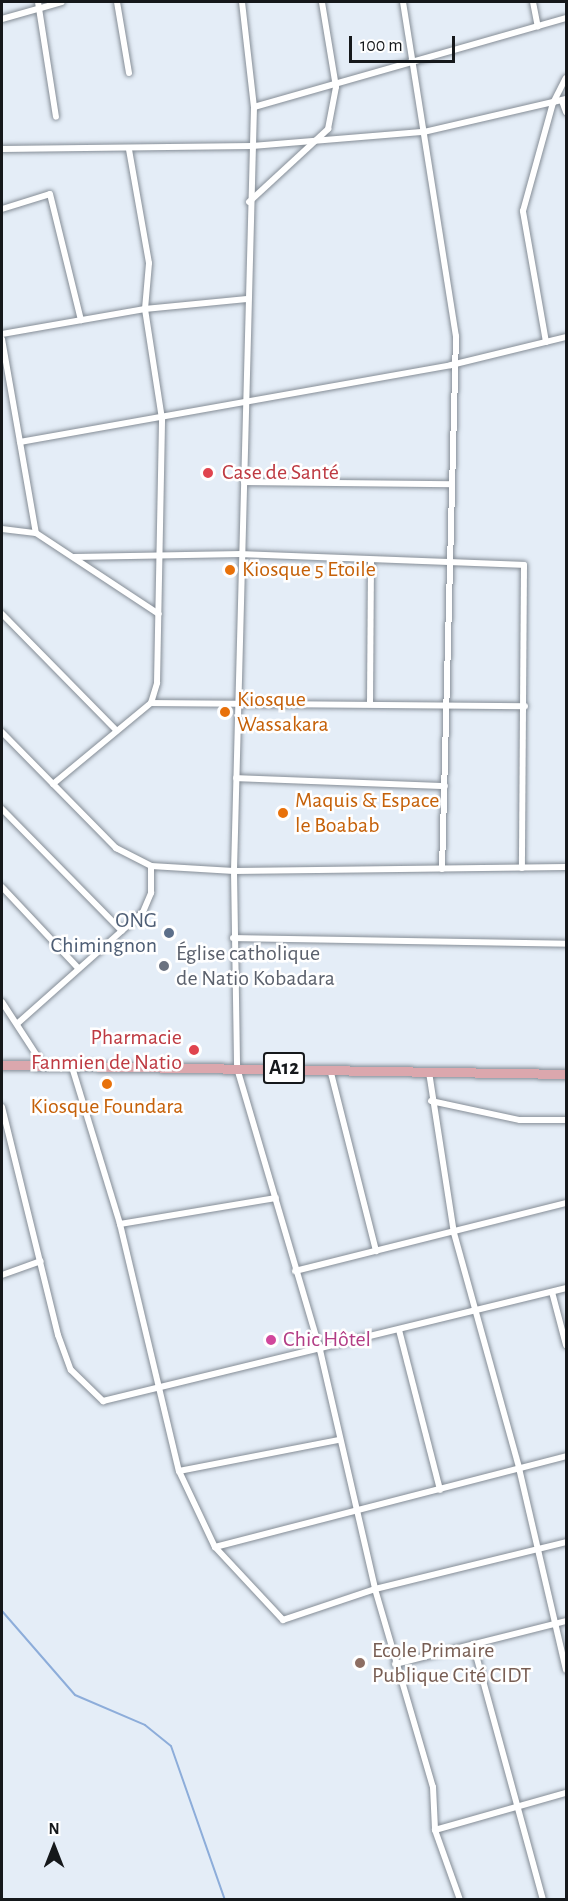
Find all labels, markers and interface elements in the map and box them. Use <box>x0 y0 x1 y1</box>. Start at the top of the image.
scale bar <box>352 24 458 62</box>
text: 100 m <box>360 37 403 55</box>
place label: Case de Santé <box>222 460 339 486</box>
marker: Case de Santé <box>199 464 217 482</box>
place label: Kiosque 5 Etoile <box>242 557 376 583</box>
marker: Kiosque 5 Etoile <box>223 563 237 577</box>
place label: Kiosque Wassakara <box>237 686 329 738</box>
marker: Kiosque Wassakara <box>218 705 232 719</box>
place label: Maquis & Espace le Boabab <box>295 787 439 838</box>
marker: Maquis & Espace le Boabab <box>276 806 290 820</box>
place label: ONG Chimingnon <box>51 907 157 958</box>
marker: ONG Chimingnon <box>162 926 176 940</box>
place label: Église catholique de Natio Kobadara <box>176 940 335 992</box>
marker: Église catholique de Natio Kobadara <box>157 959 171 973</box>
place label: Pharmacie Fanmien de Natio <box>31 1024 182 1076</box>
marker: Pharmacie Fanmien de Natio <box>187 1043 201 1057</box>
road number: A12 <box>262 1050 306 1086</box>
marker: Kiosque Foundara <box>100 1077 114 1091</box>
place label: Kiosque Foundara <box>31 1094 183 1120</box>
place label: Chic Hôtel <box>283 1327 371 1353</box>
marker: Chic Hôtel <box>264 1333 278 1347</box>
place label: Ecole Primaire Publique Cité CIDT <box>372 1637 531 1688</box>
marker: Ecole Primaire Publique Cité CIDT <box>353 1656 367 1670</box>
north arrow <box>24 1817 84 1877</box>
text: N <box>48 1821 60 1837</box>

